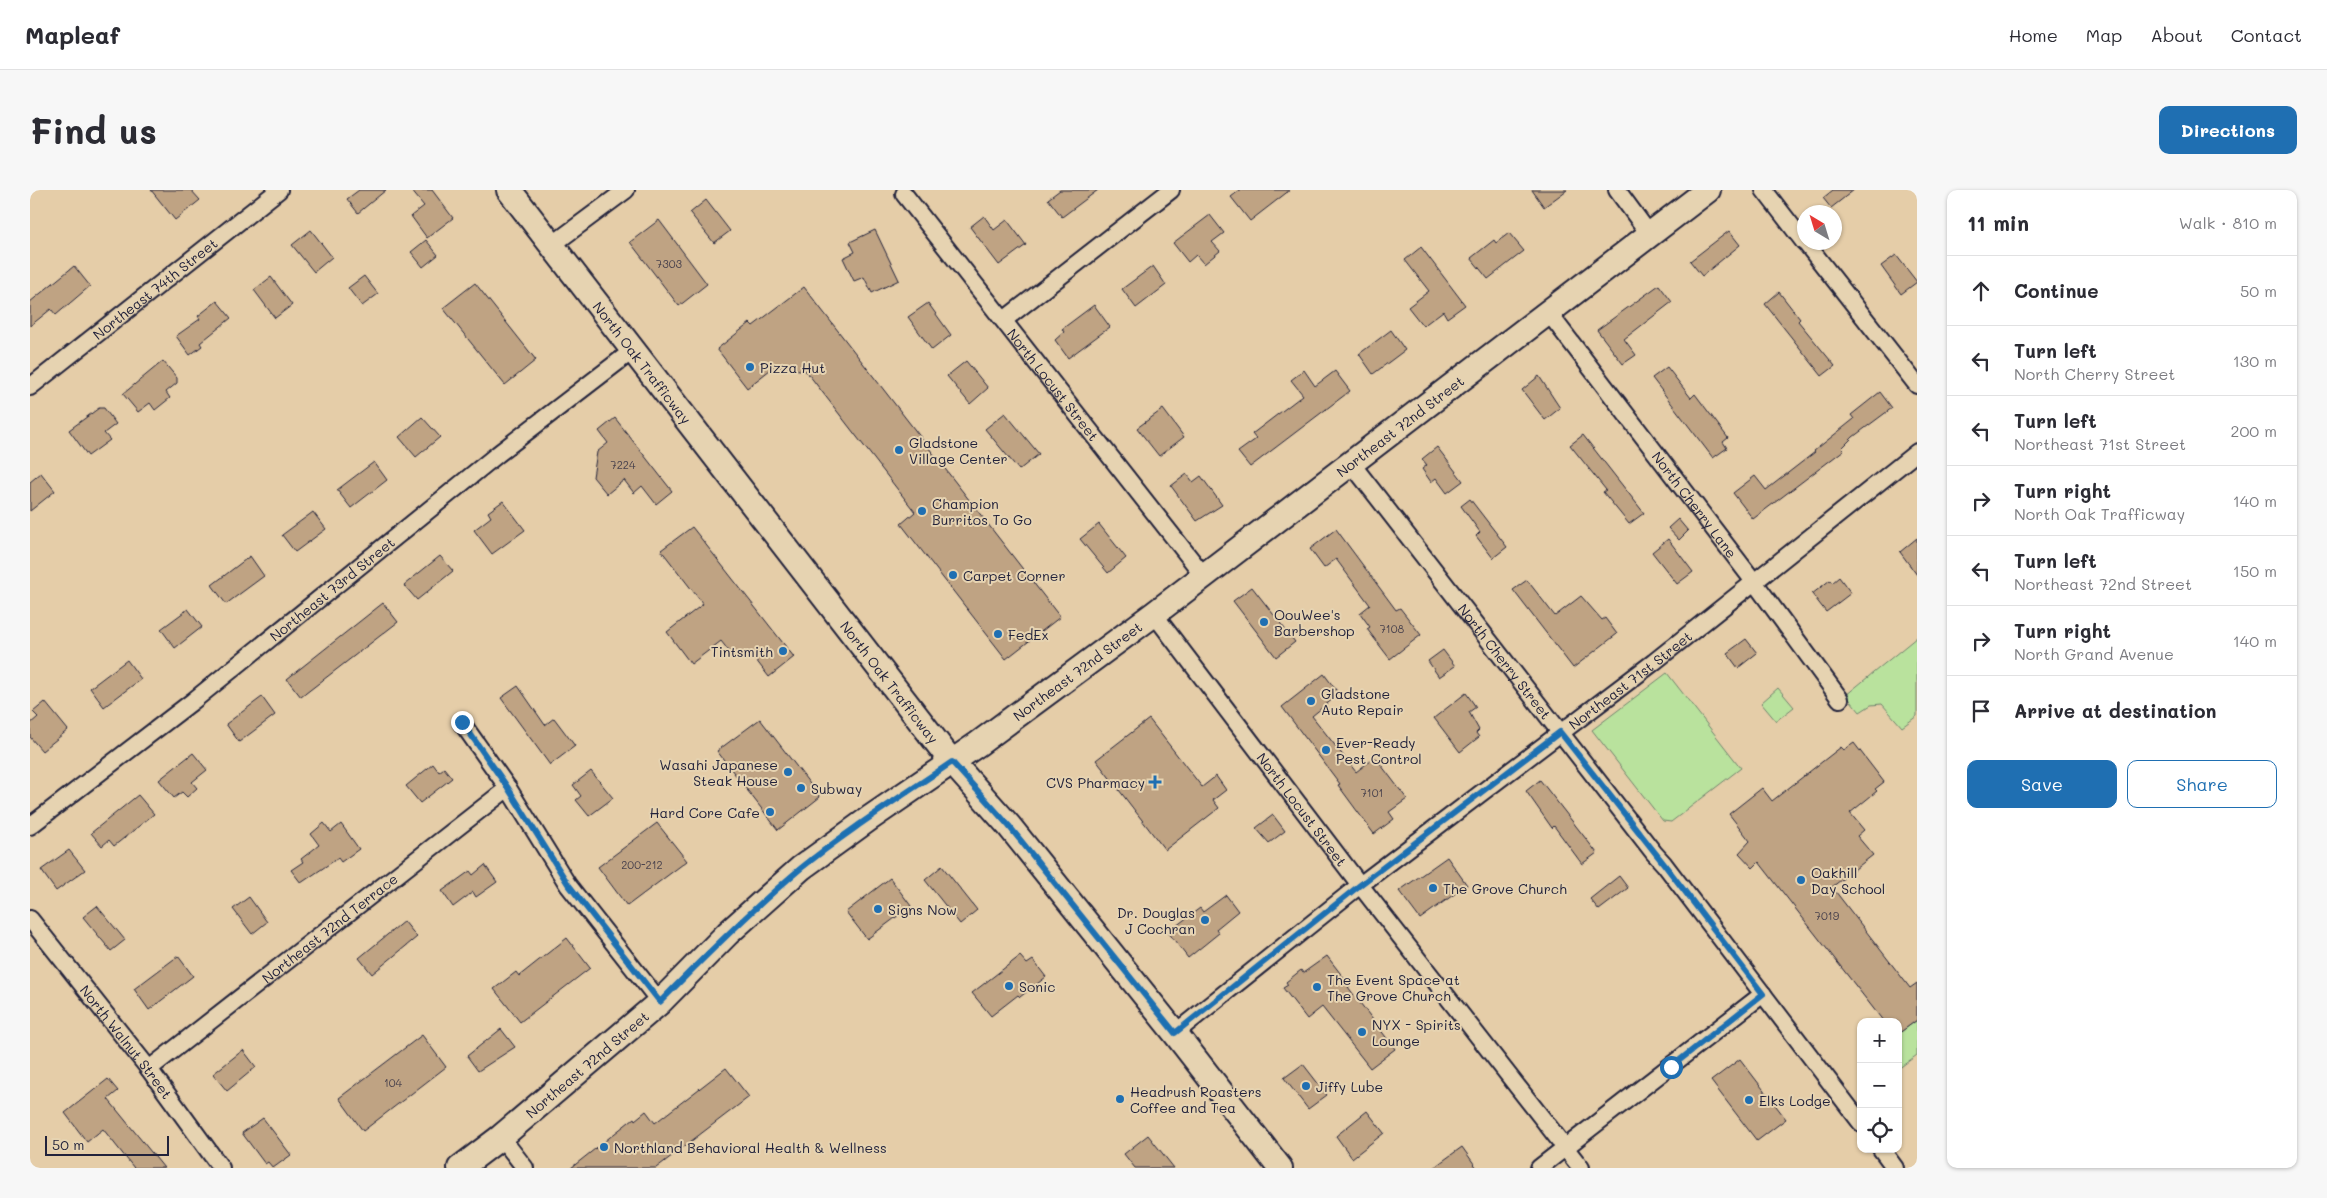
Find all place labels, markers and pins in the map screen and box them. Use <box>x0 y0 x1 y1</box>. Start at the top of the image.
place label: Pizza Hut <box>760 358 825 377</box>
marker: Pizza Hut <box>744 361 756 373</box>
place label: Gladstone Village Center <box>909 433 1008 468</box>
marker: Gladstone Village Center <box>893 444 905 456</box>
place label: Champion Burritos To Go <box>932 494 1032 529</box>
marker: Champion Burritos To Go <box>916 505 928 517</box>
place label: Carpet Corner <box>963 566 1065 585</box>
marker: Carpet Corner <box>947 569 959 581</box>
place label: OouWee's Barbershop <box>1274 605 1355 640</box>
marker: OouWee's Barbershop <box>1258 616 1270 628</box>
place label: FedEx <box>1008 625 1049 644</box>
marker: FedEx <box>992 628 1004 640</box>
place label: Tintsmith <box>711 642 773 661</box>
marker: Tintsmith <box>777 645 789 657</box>
place label: Gladstone Auto Repair <box>1321 684 1404 719</box>
marker: Gladstone Auto Repair <box>1305 695 1317 707</box>
place label: Ever-Ready Pest Control <box>1336 733 1422 768</box>
marker: Ever-Ready Pest Control <box>1320 744 1332 756</box>
place label: Wasahi Japanese Steak House <box>659 755 778 790</box>
marker: Wasahi Japanese Steak House <box>782 766 794 778</box>
place label: CVS Pharmacy <box>1046 773 1145 792</box>
marker: CVS Pharmacy <box>1149 776 1161 788</box>
place label: Subway <box>811 779 862 798</box>
marker: Subway <box>795 782 807 794</box>
place label: Hard Core Cafe <box>650 803 760 822</box>
marker: Hard Core Cafe <box>764 806 776 818</box>
place label: Oakhill Day School <box>1811 863 1885 898</box>
marker: Oakhill Day School <box>1795 874 1807 886</box>
place label: The Grove Church <box>1443 879 1567 898</box>
marker: The Grove Church <box>1427 882 1439 894</box>
place label: Signs Now <box>888 900 957 919</box>
marker: Signs Now <box>872 903 884 915</box>
place label: Dr. Douglas J Cochran <box>1117 903 1195 938</box>
marker: Dr. Douglas J Cochran <box>1199 914 1211 926</box>
place label: The Event Space at The Grove Church <box>1327 970 1460 1005</box>
place label: Sonic <box>1019 977 1055 996</box>
marker: Sonic <box>1003 980 1015 992</box>
marker: The Event Space at The Grove Church <box>1311 981 1323 993</box>
place label: NYX - Spirits Lounge <box>1372 1015 1461 1050</box>
marker: NYX - Spirits Lounge <box>1356 1026 1368 1038</box>
place label: Jiffy Lube <box>1316 1077 1383 1096</box>
marker: Jiffy Lube <box>1300 1080 1312 1092</box>
place label: Headrush Roasters Coffee and Tea <box>1130 1082 1262 1117</box>
place label: Elks Lodge <box>1759 1091 1831 1110</box>
marker: Headrush Roasters Coffee and Tea <box>1114 1093 1126 1105</box>
marker: Elks Lodge <box>1743 1094 1755 1106</box>
place label: Northland Behavioral Health & Wellness <box>614 1138 887 1157</box>
marker: Northland Behavioral Health & Wellness <box>598 1141 610 1153</box>

